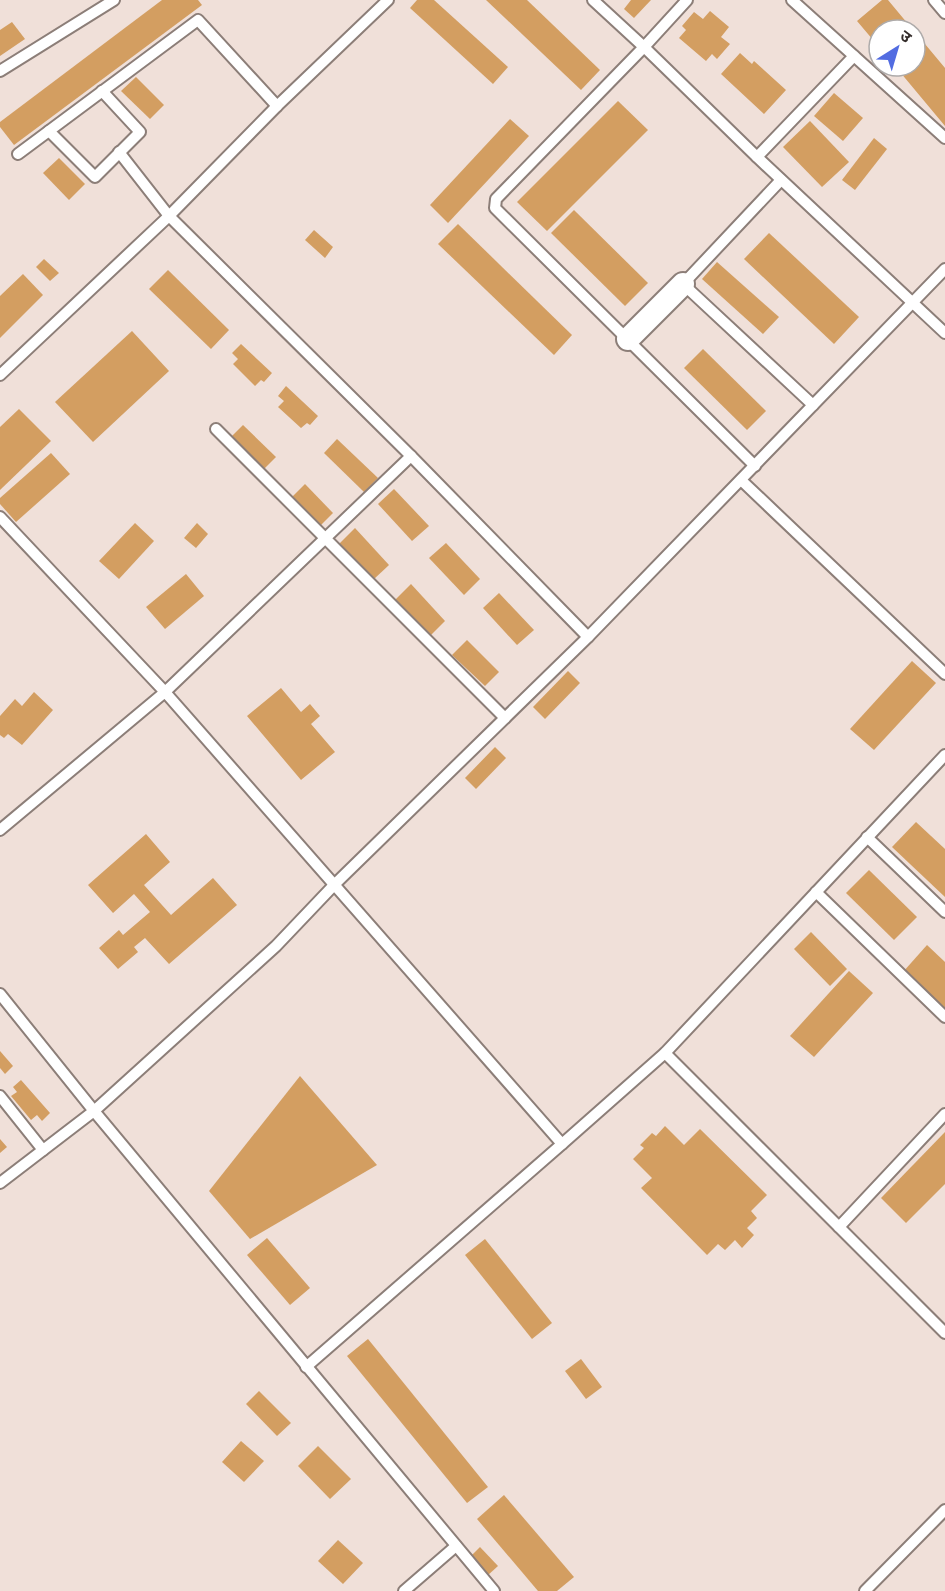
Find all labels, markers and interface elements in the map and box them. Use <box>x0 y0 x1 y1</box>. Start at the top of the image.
north arrow <box>867 18 927 78</box>
text: उ <box>896 26 916 47</box>

